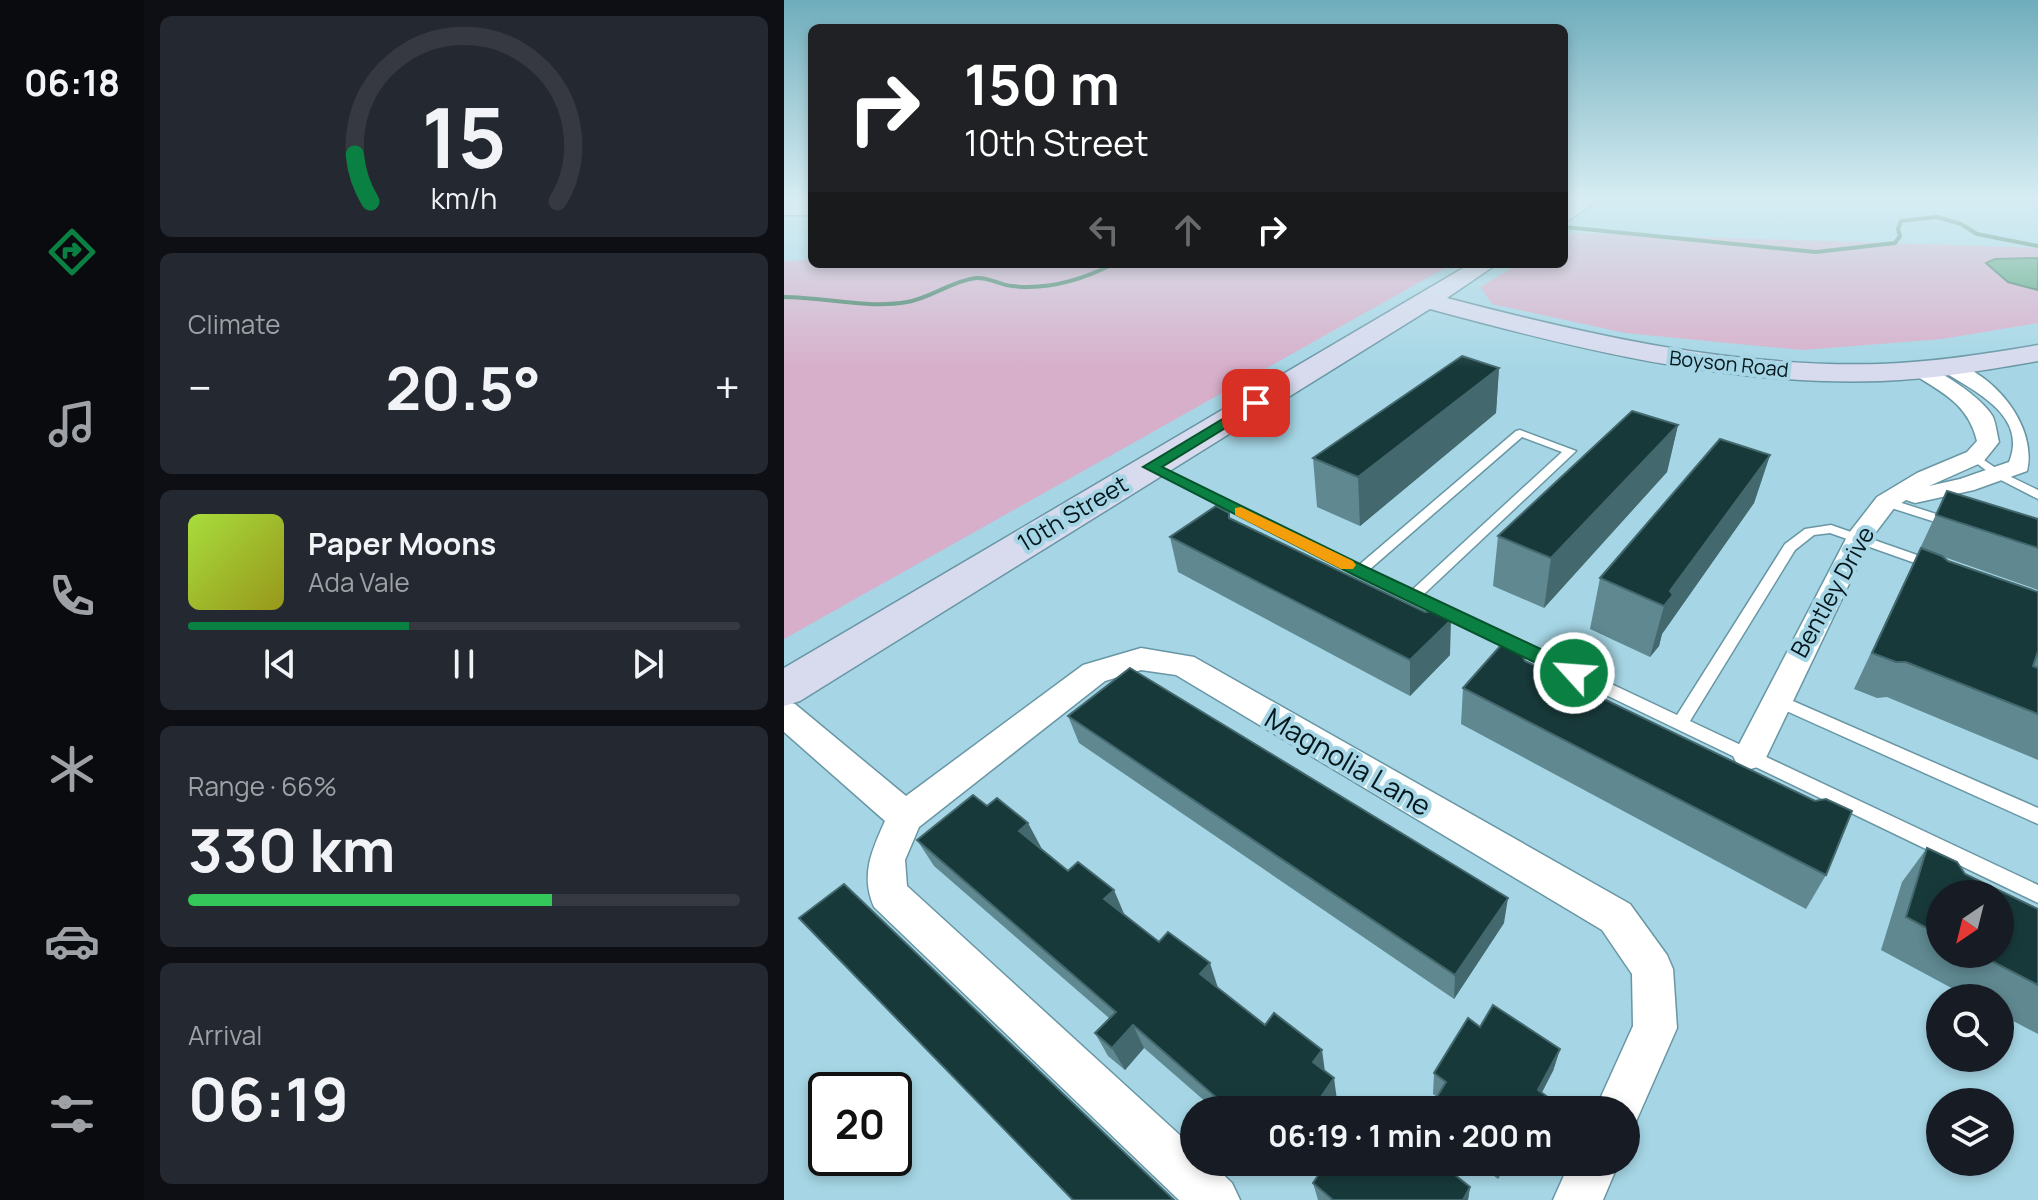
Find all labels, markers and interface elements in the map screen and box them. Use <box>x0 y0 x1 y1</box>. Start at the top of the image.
text: 150 m <box>964 45 1120 122</box>
icon: right <box>832 56 936 160</box>
text: 06:18 <box>24 58 120 107</box>
text: 15 <box>421 79 507 193</box>
text: 10th Street <box>964 118 1149 167</box>
text: km/h <box>431 180 497 219</box>
icon: left <box>1082 208 1126 252</box>
icon: ahead <box>1166 208 1210 252</box>
icon: right <box>1250 208 1294 252</box>
icon: directions <box>44 224 100 280</box>
text: Climate <box>188 306 280 342</box>
street label: Boyson Road <box>1668 344 1790 383</box>
text: 20.5° <box>385 346 541 428</box>
text: − <box>188 357 212 417</box>
text: + <box>715 357 740 417</box>
pin <box>1222 369 1290 437</box>
icon: arrive <box>1234 381 1278 425</box>
icon: music <box>44 396 100 452</box>
street label: 10th Street <box>1011 467 1134 559</box>
street label: Bentley Drive <box>1782 520 1881 663</box>
text: Paper Moons <box>308 523 496 564</box>
text: Ada Vale <box>308 564 410 600</box>
icon: phone <box>44 568 100 624</box>
position arrow <box>1532 631 1616 715</box>
icon: previous <box>258 642 302 686</box>
icon: pause <box>442 642 486 686</box>
icon: next <box>626 642 670 686</box>
street label: Magnolia Lane <box>1259 698 1438 824</box>
icon: climate <box>44 741 100 797</box>
text: Range · 66% <box>188 768 337 804</box>
text: 330 km <box>188 808 395 890</box>
north arrow <box>1926 880 2014 968</box>
map controls <box>1926 880 2014 1176</box>
icon: car <box>44 913 100 969</box>
button: search <box>1926 984 2014 1072</box>
text: Arrival <box>188 1017 262 1053</box>
text: 06:19 <box>188 1057 349 1139</box>
speed limit sign: 20 <box>808 1072 912 1176</box>
icon: filters <box>44 1086 100 1142</box>
button: layers <box>1926 1088 2014 1176</box>
text: 06:19 · 1 min · 200 m <box>1268 1115 1552 1156</box>

